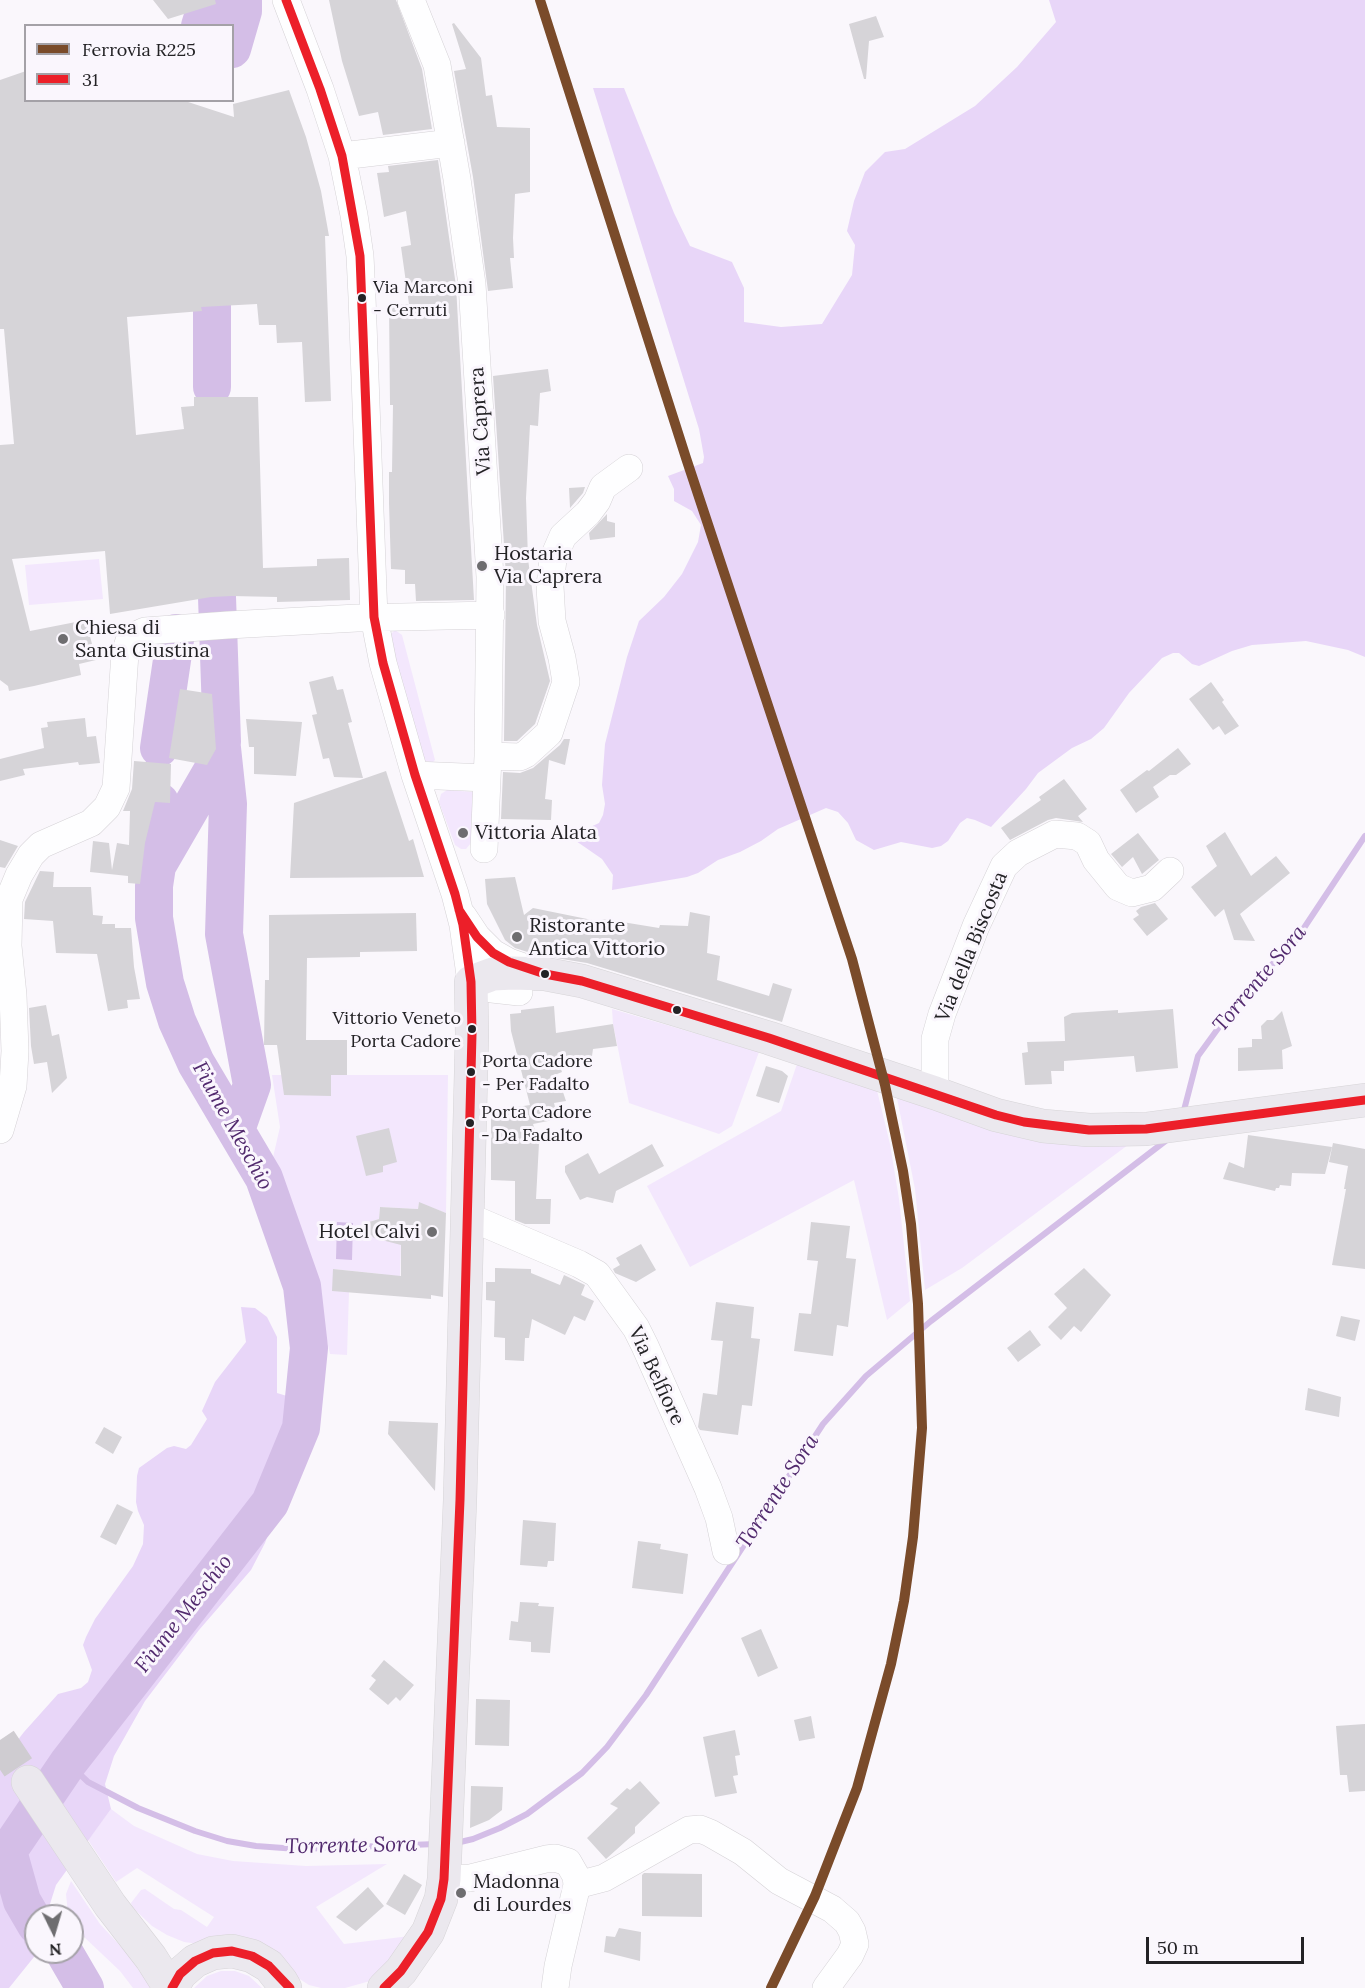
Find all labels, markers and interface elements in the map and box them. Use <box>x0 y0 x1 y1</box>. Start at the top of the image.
legend <box>24 24 234 102</box>
text: Ferrovia R225 <box>82 38 196 61</box>
text: 31 <box>82 68 99 91</box>
place label: Via Marconi - Cerruti <box>373 277 473 320</box>
marker: Via Marconi - Cerruti <box>356 292 368 304</box>
street label: Via Caprera <box>465 366 497 476</box>
place label: Hostaria Via Caprera <box>494 542 602 589</box>
marker: Hostaria Via Caprera <box>475 559 489 573</box>
place label: Chiesa di Santa Giustina <box>75 616 210 663</box>
marker: Chiesa di Santa Giustina <box>56 632 70 646</box>
place label: Vittoria Alata <box>475 821 597 845</box>
marker: Vittoria Alata <box>456 826 470 840</box>
street label: Via della Biscosta <box>931 868 1013 1026</box>
place label: Ristorante Antica Vittorio <box>529 914 665 961</box>
water label: Torrente Sora <box>1208 920 1312 1038</box>
marker: Ristorante Antica Vittorio <box>510 930 524 944</box>
unlabelled marker <box>539 968 551 980</box>
unlabelled marker <box>671 1004 683 1016</box>
place label: Vittorio Veneto Porta Cadore <box>333 1008 461 1050</box>
marker: Vittorio Veneto Porta Cadore <box>466 1023 478 1035</box>
place label: Porta Cadore - Per Fadalto <box>482 1051 593 1094</box>
water label: Fiume Meschio <box>186 1057 278 1195</box>
marker: Porta Cadore - Per Fadalto <box>465 1066 477 1078</box>
place label: Porta Cadore - Da Fadalto <box>481 1102 592 1144</box>
marker: Porta Cadore - Da Fadalto <box>464 1117 476 1129</box>
place label: Hotel Calvi <box>318 1220 420 1244</box>
marker: Hotel Calvi <box>425 1225 439 1239</box>
street label: Via Belfiore <box>623 1323 689 1429</box>
water label: Torrente Sora <box>732 1430 824 1554</box>
water label: Fiume Meschio <box>130 1550 238 1678</box>
water label: Torrente Sora <box>285 1832 417 1860</box>
place label: Madonna di Lourdes <box>473 1870 572 1917</box>
marker: Madonna di Lourdes <box>454 1886 468 1900</box>
north arrow <box>24 1904 84 1964</box>
scale bar <box>1149 1925 1306 1963</box>
text: 50 m <box>1157 1936 1199 1959</box>
text: N <box>48 1939 62 1960</box>

